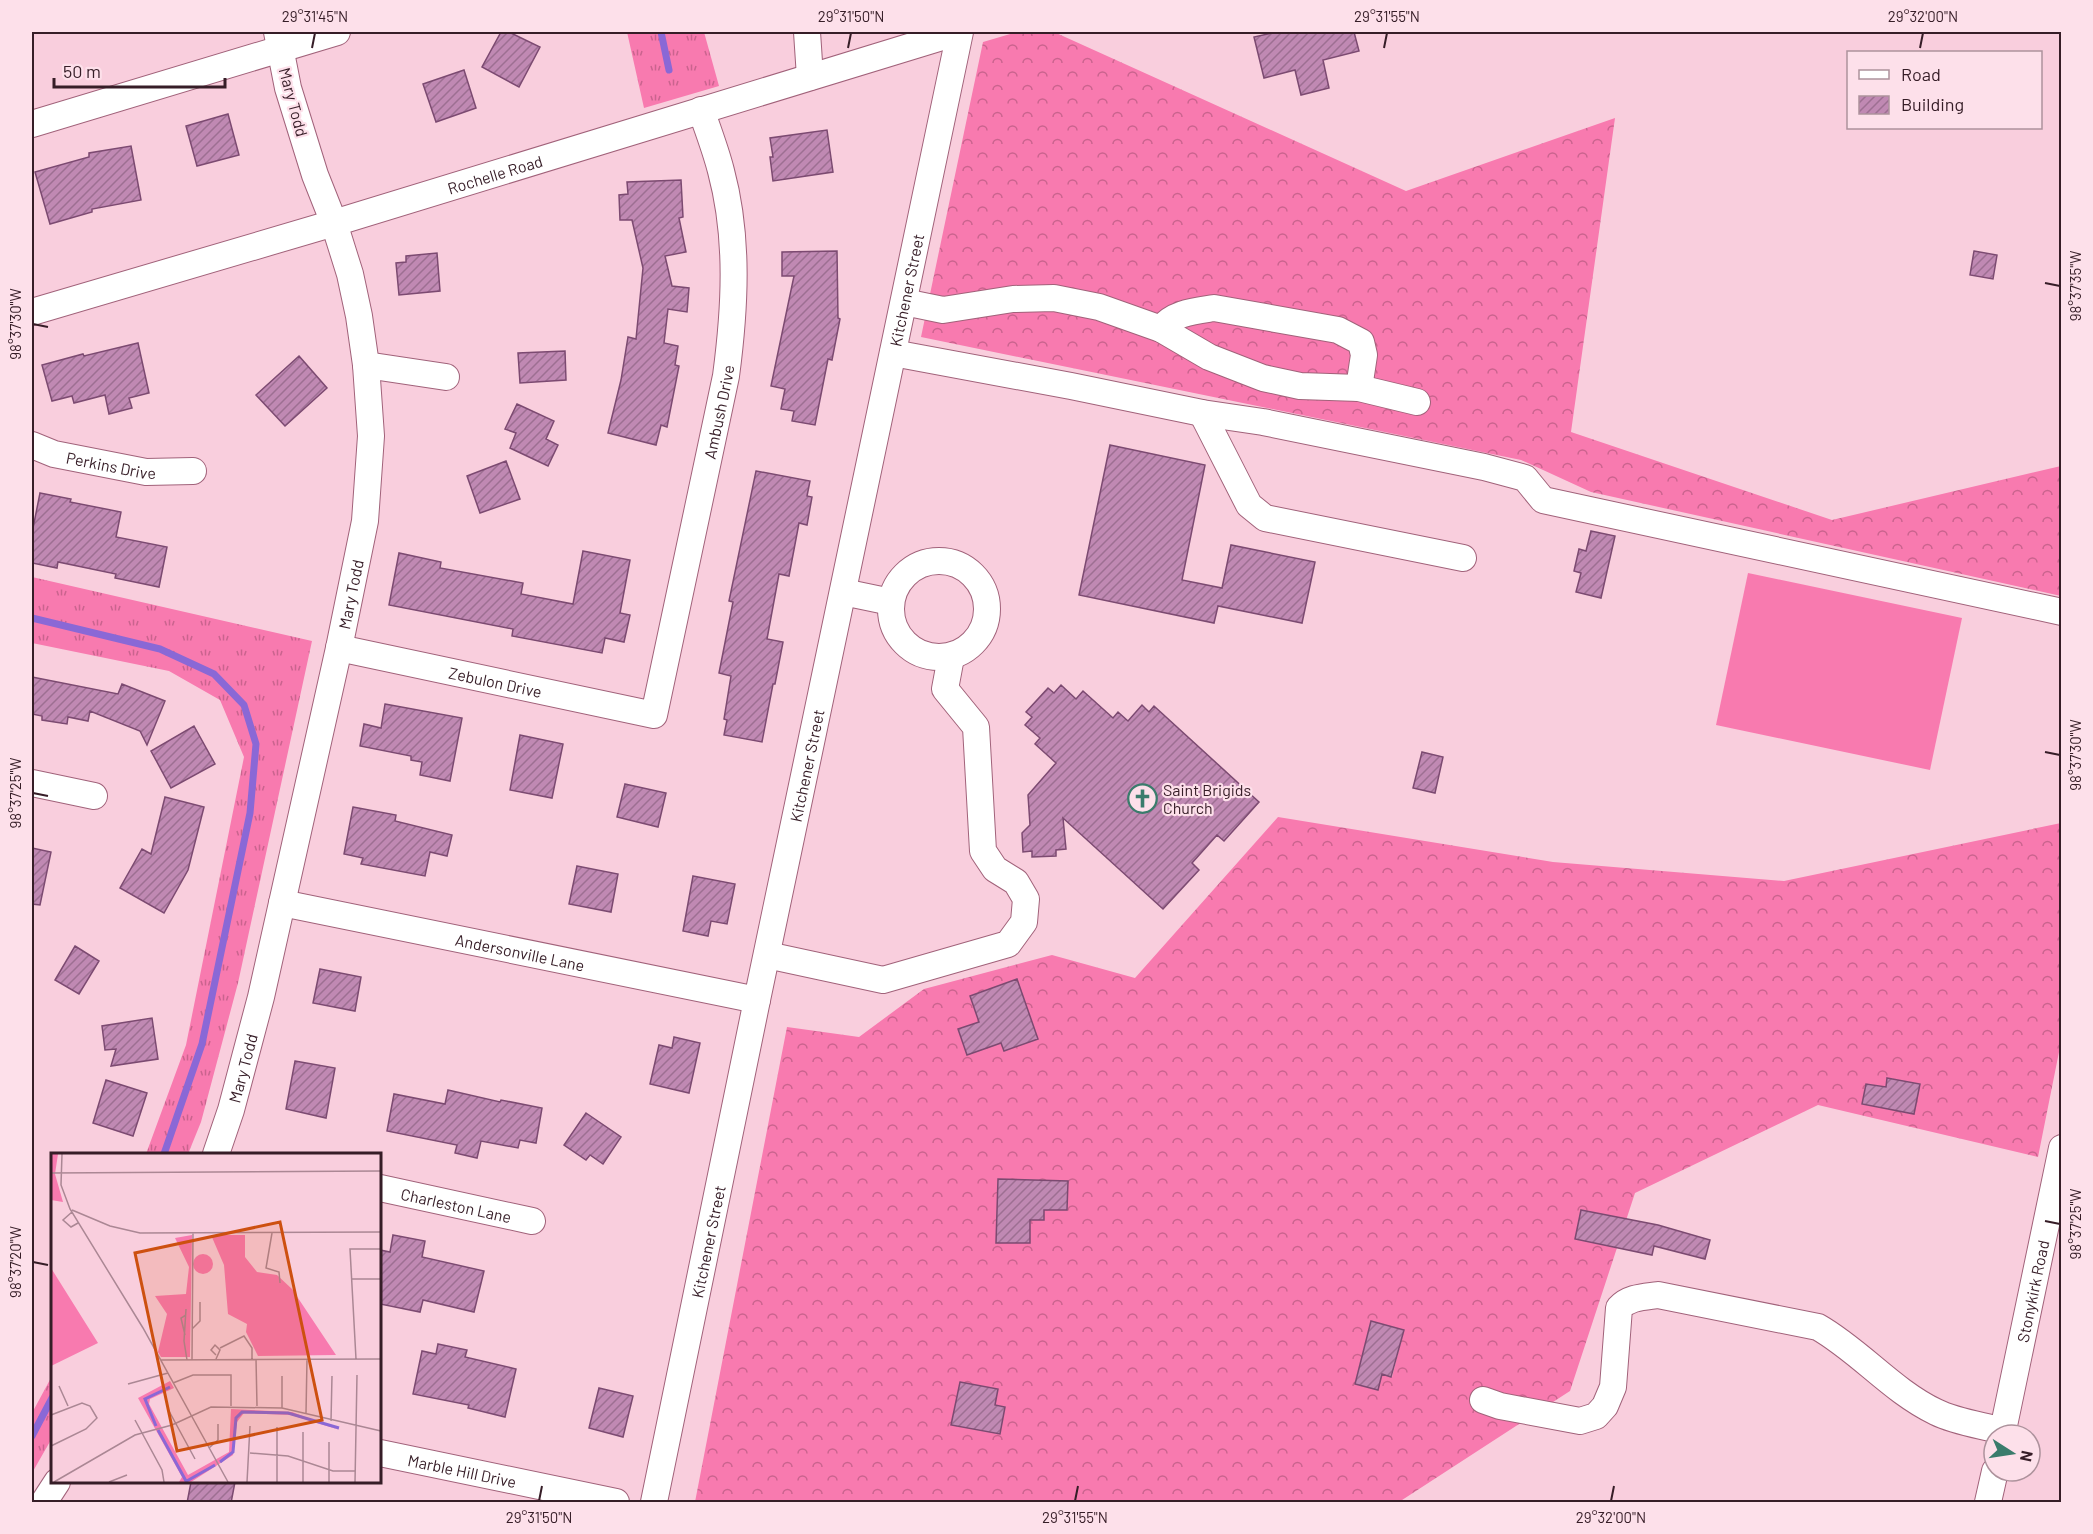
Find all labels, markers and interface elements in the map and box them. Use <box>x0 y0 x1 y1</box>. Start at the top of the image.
text: 29°31'45"N <box>282 7 348 25</box>
text: 29°31'50"N <box>818 7 884 25</box>
text: 29°31'55"N <box>1354 7 1420 25</box>
text: 29°32'00"N <box>1888 7 1958 25</box>
scale bar <box>54 51 225 89</box>
legend <box>1847 51 2042 129</box>
text: 50 m <box>63 60 101 82</box>
text: Road <box>1901 63 1941 85</box>
street label: Mary Todd <box>276 65 312 139</box>
text: Building <box>1901 93 1964 115</box>
street label: Rochelle Road <box>445 150 545 197</box>
street label: Kitchener Street <box>885 232 927 348</box>
text: 98°37'35"W <box>2066 251 2084 321</box>
text: 98°37'30"W <box>6 288 24 360</box>
street label: Ambush Drive <box>699 364 737 460</box>
street label: Perkins Drive <box>65 447 156 482</box>
street label: Mary Todd <box>334 558 366 631</box>
street label: Zebulon Drive <box>447 662 544 700</box>
street label: Kitchener Street <box>785 708 827 824</box>
text: 98°37'30"W <box>2066 719 2084 791</box>
text: 98°37'25"W <box>6 757 24 829</box>
place label: Saint Brigids Church <box>1163 780 1251 817</box>
church icon: Saint Brigids Church <box>1126 782 1158 814</box>
street label: Andersonville Lane <box>454 929 586 974</box>
street label: Mary Todd <box>224 1031 260 1105</box>
inset map <box>51 1153 381 1483</box>
street label: Charleston Lane <box>399 1183 513 1226</box>
street label: Kitchener Street <box>687 1183 728 1299</box>
text: 98°37'25"W <box>2066 1188 2084 1260</box>
text: 98°37'20"W <box>6 1226 24 1298</box>
street label: Stonykirk Road <box>2012 1238 2052 1344</box>
north arrow <box>1982 1423 2042 1483</box>
text: N <box>2017 1449 2038 1463</box>
street label: Marble Hill Drive <box>406 1450 518 1491</box>
text: 29°31'50"N <box>506 1508 572 1526</box>
text: 29°31'55"N <box>1042 1508 1108 1526</box>
text: 29°32'00"N <box>1576 1508 1646 1526</box>

